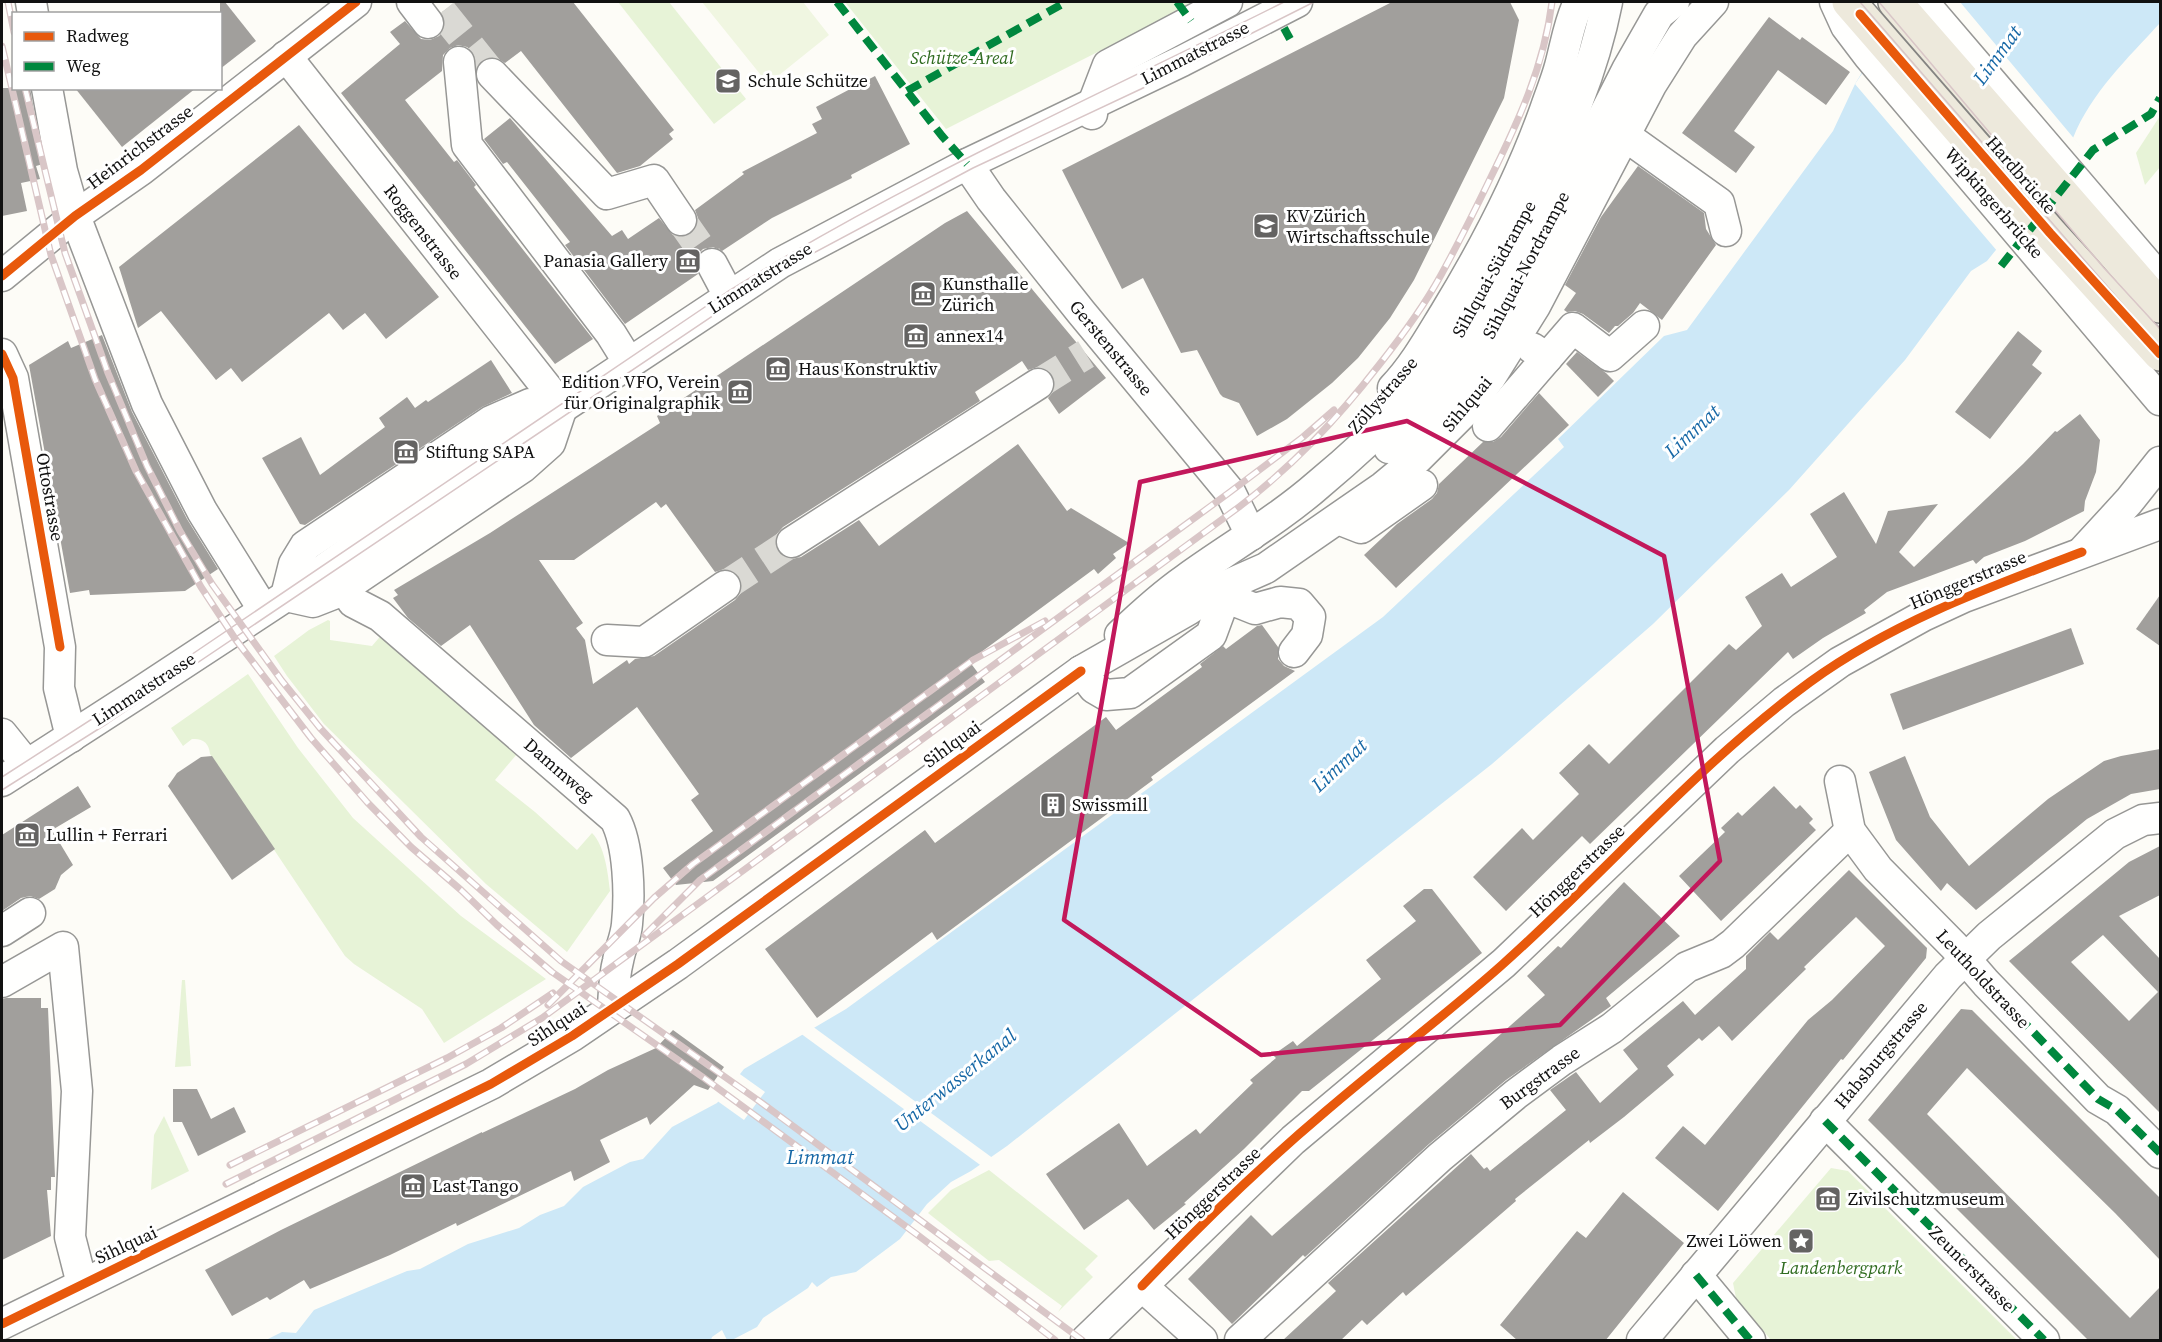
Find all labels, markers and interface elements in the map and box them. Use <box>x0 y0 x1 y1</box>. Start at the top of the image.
legend <box>12 12 222 90</box>
street label: Limmatstrasse <box>1136 14 1253 91</box>
water label: Limmat <box>1965 18 2029 91</box>
text: Radweg <box>66 23 129 48</box>
park label: Schütze-Areal <box>910 45 1014 70</box>
text: Weg <box>66 53 101 78</box>
school or university icon: Schule Schütze <box>713 66 743 96</box>
place label: Schule Schütze <box>748 68 868 93</box>
street label: Heinrichstrasse <box>82 98 198 195</box>
street label: Hardbrücke <box>1980 130 2062 219</box>
street label: Wipkingerbrücke <box>1939 142 2050 264</box>
street label: Roggenstrasse <box>378 179 469 285</box>
street label: Sihlquai-Nordrampe <box>1476 187 1575 343</box>
street label: Sihlquai-Südrampe <box>1446 196 1542 342</box>
place label: KV Zürich Wirtschaftsschule <box>1286 203 1430 249</box>
school or university icon: KV Zürich Wirtschaftsschule <box>1251 211 1281 241</box>
street label: Limmatstrasse <box>703 236 817 320</box>
museum icon: Panasia Gallery <box>673 246 703 276</box>
place label: Panasia Gallery <box>543 248 669 273</box>
place label: Kunsthalle Zürich <box>942 271 1029 317</box>
museum icon: Kunsthalle Zürich <box>908 279 938 309</box>
street label: Gerstenstrasse <box>1064 295 1159 401</box>
museum icon: annex14 <box>901 321 931 351</box>
place label: annex14 <box>936 323 1004 348</box>
street label: Zöllystrasse <box>1342 351 1423 438</box>
museum icon: Haus Konstruktiv <box>763 354 793 384</box>
place label: Haus Konstruktiv <box>798 356 938 381</box>
place label: Edition VFO, Verein für Originalgraphik <box>562 369 720 415</box>
street label: Sihlquai <box>1436 370 1497 437</box>
museum icon: Edition VFO, Verein für Originalgraphik <box>725 377 755 407</box>
water label: Limmat <box>1657 397 1727 465</box>
museum icon: Stiftung SAPA <box>391 437 421 467</box>
place label: Stiftung SAPA <box>426 439 535 464</box>
street label: Ottostrasse <box>30 451 71 543</box>
street label: Hönggerstrasse <box>1906 544 2030 615</box>
street label: Limmatstrasse <box>87 646 200 731</box>
street label: Sihlquai <box>918 714 986 773</box>
water label: Limmat <box>1304 731 1374 799</box>
street label: Dammweg <box>519 732 600 807</box>
building icon: Swissmill <box>1038 790 1068 820</box>
place label: Swissmill <box>1072 792 1148 817</box>
street label: Hönggerstrasse <box>1523 818 1630 923</box>
museum icon: Lullin + Ferrari <box>12 820 42 850</box>
place label: Lullin + Ferrari <box>46 822 168 847</box>
street label: Leutholdstrasse <box>1931 924 2036 1034</box>
street label: Sihlquai <box>522 995 591 1052</box>
street label: Habsburgstrasse <box>1828 996 1933 1114</box>
water label: Unterwasserkanal <box>888 1022 1022 1138</box>
street label: Burgstrasse <box>1495 1040 1585 1115</box>
street label: Hönggerstrasse <box>1159 1140 1266 1245</box>
water label: Limmat <box>785 1143 855 1171</box>
museum icon: Last Tango <box>398 1171 428 1201</box>
place label: Last Tango <box>432 1173 519 1198</box>
museum icon: Zivilschutzmuseum <box>1813 1184 1843 1214</box>
place label: Zivilschutzmuseum <box>1848 1186 2005 1211</box>
street label: Sihlquai <box>91 1219 161 1270</box>
street label: Zeunerstrasse <box>1924 1220 2021 1317</box>
place icon: Zwei Löwen <box>1786 1226 1816 1256</box>
place label: Zwei Löwen <box>1686 1228 1782 1253</box>
park label: Landenbergpark <box>1779 1255 1903 1280</box>

